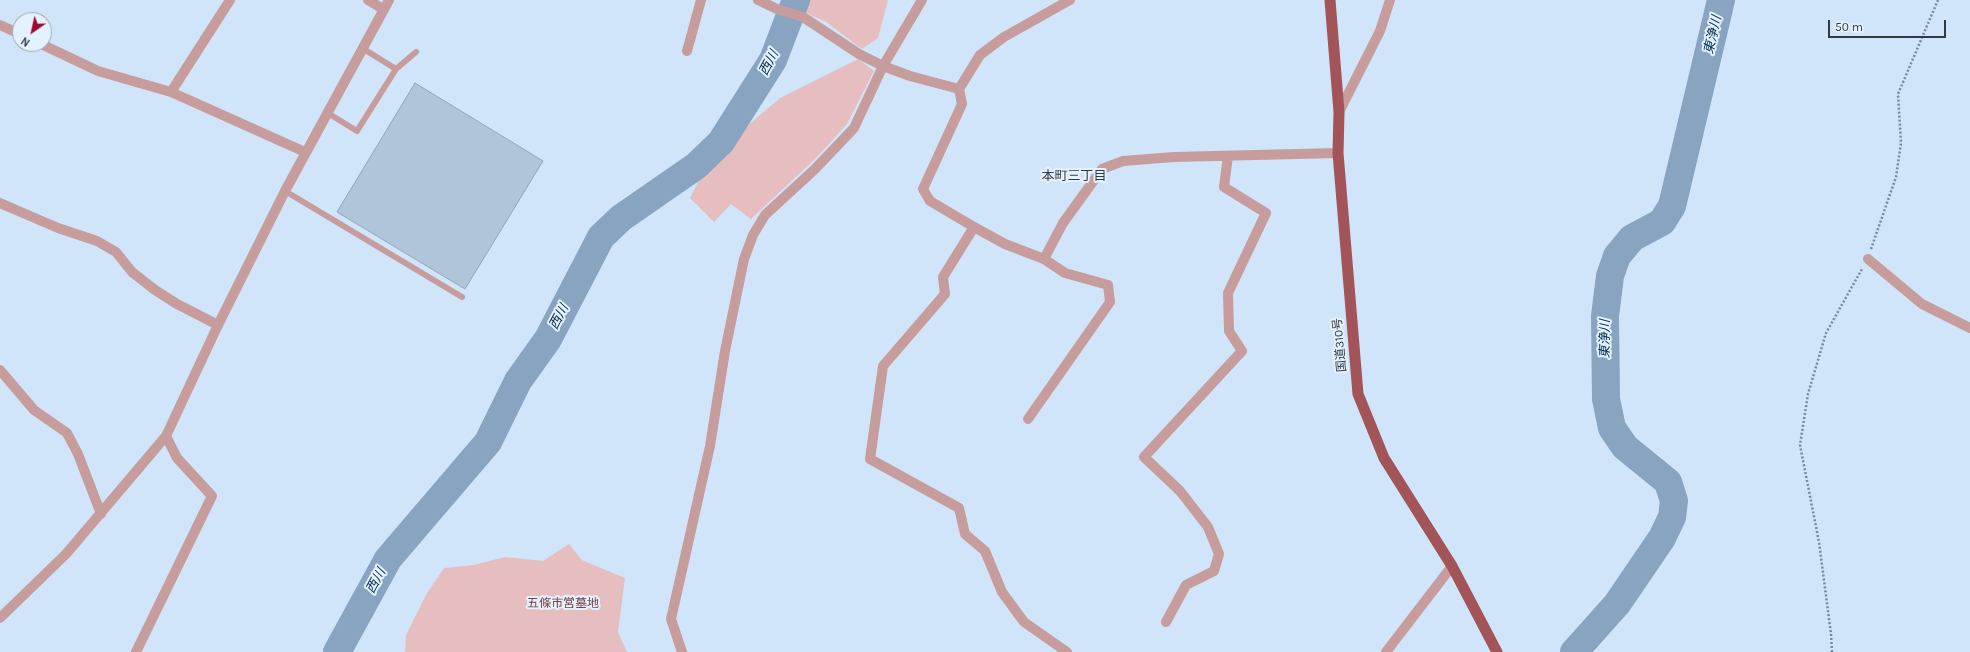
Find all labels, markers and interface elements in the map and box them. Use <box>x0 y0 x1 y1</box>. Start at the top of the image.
north arrow <box>12 12 52 52</box>
scale bar <box>1830 12 1948 38</box>
water label: 東浄川 <box>1701 14 1725 56</box>
text: 50 m <box>1835 20 1863 34</box>
text: N <box>19 34 32 49</box>
water label: 西川 <box>756 48 782 78</box>
district label: 本町三丁目 <box>1042 168 1106 184</box>
water label: 西川 <box>546 302 572 332</box>
street label: 国道310号 <box>1330 317 1350 373</box>
water label: 東浄川 <box>1597 320 1613 358</box>
water label: 西川 <box>363 566 389 596</box>
park label: 五條市営墓地 <box>527 597 599 611</box>

